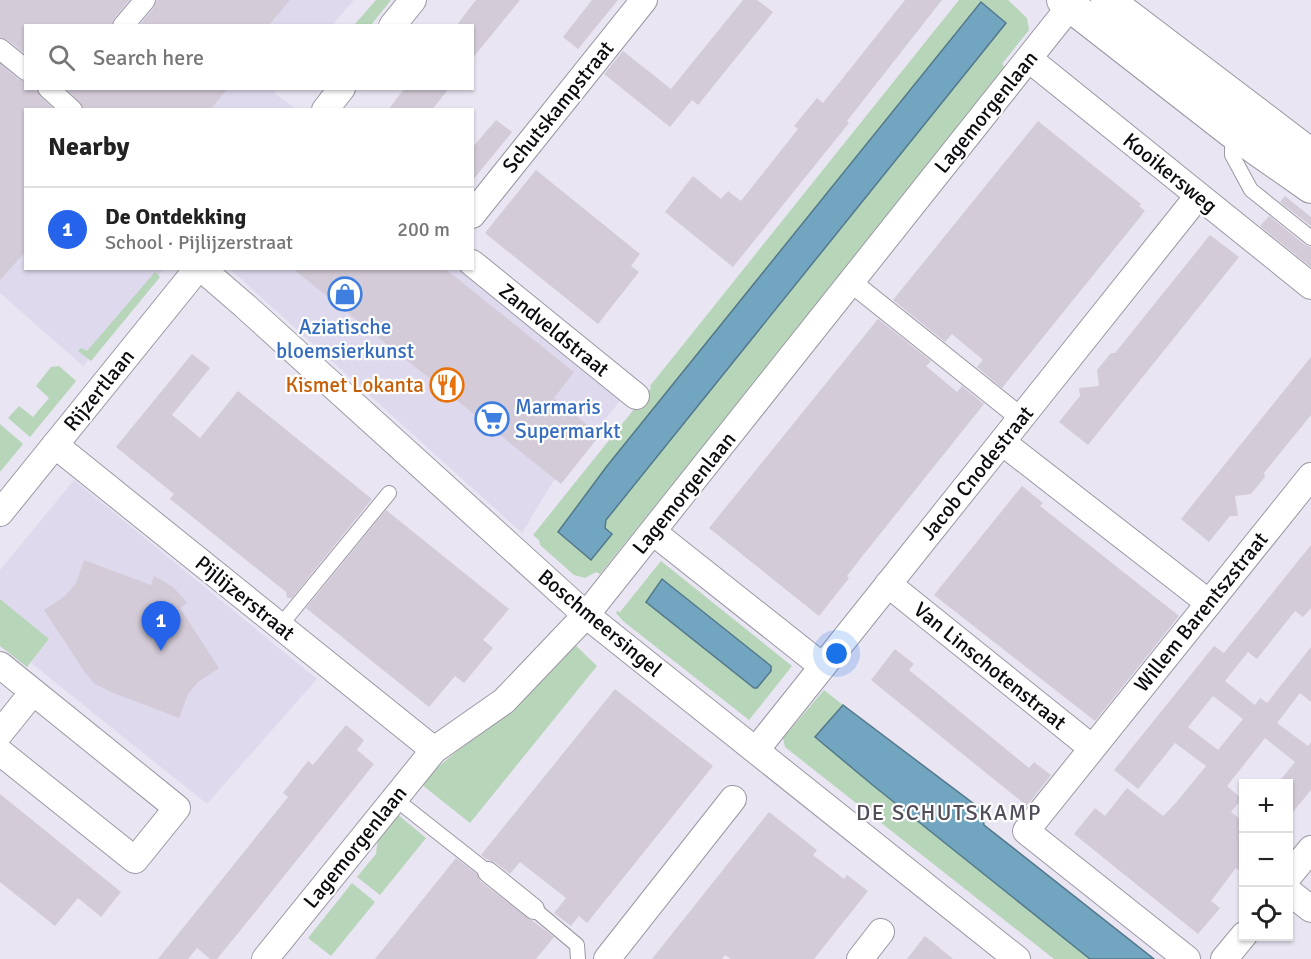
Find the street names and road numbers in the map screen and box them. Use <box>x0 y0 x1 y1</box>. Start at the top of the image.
street label: Schutskampstraat <box>497 36 619 178</box>
street label: Lagemorgenlaan <box>929 45 1043 179</box>
street label: Kooikersweg <box>1118 127 1222 219</box>
street label: Zandveldstraat <box>494 278 614 382</box>
street label: Rijzertlaan <box>58 344 140 436</box>
street label: Jacob Cnodestraat <box>915 401 1039 545</box>
street label: Lagemorgenlaan <box>627 426 741 560</box>
street label: Willem Barentszstraat <box>1128 527 1274 697</box>
street label: Pijlijzerstraat <box>190 550 300 646</box>
street label: Boschmeersingel <box>533 564 667 682</box>
street label: Van Linschotenstraat <box>909 597 1071 735</box>
street label: Lagemorgenlaan <box>298 780 412 914</box>

